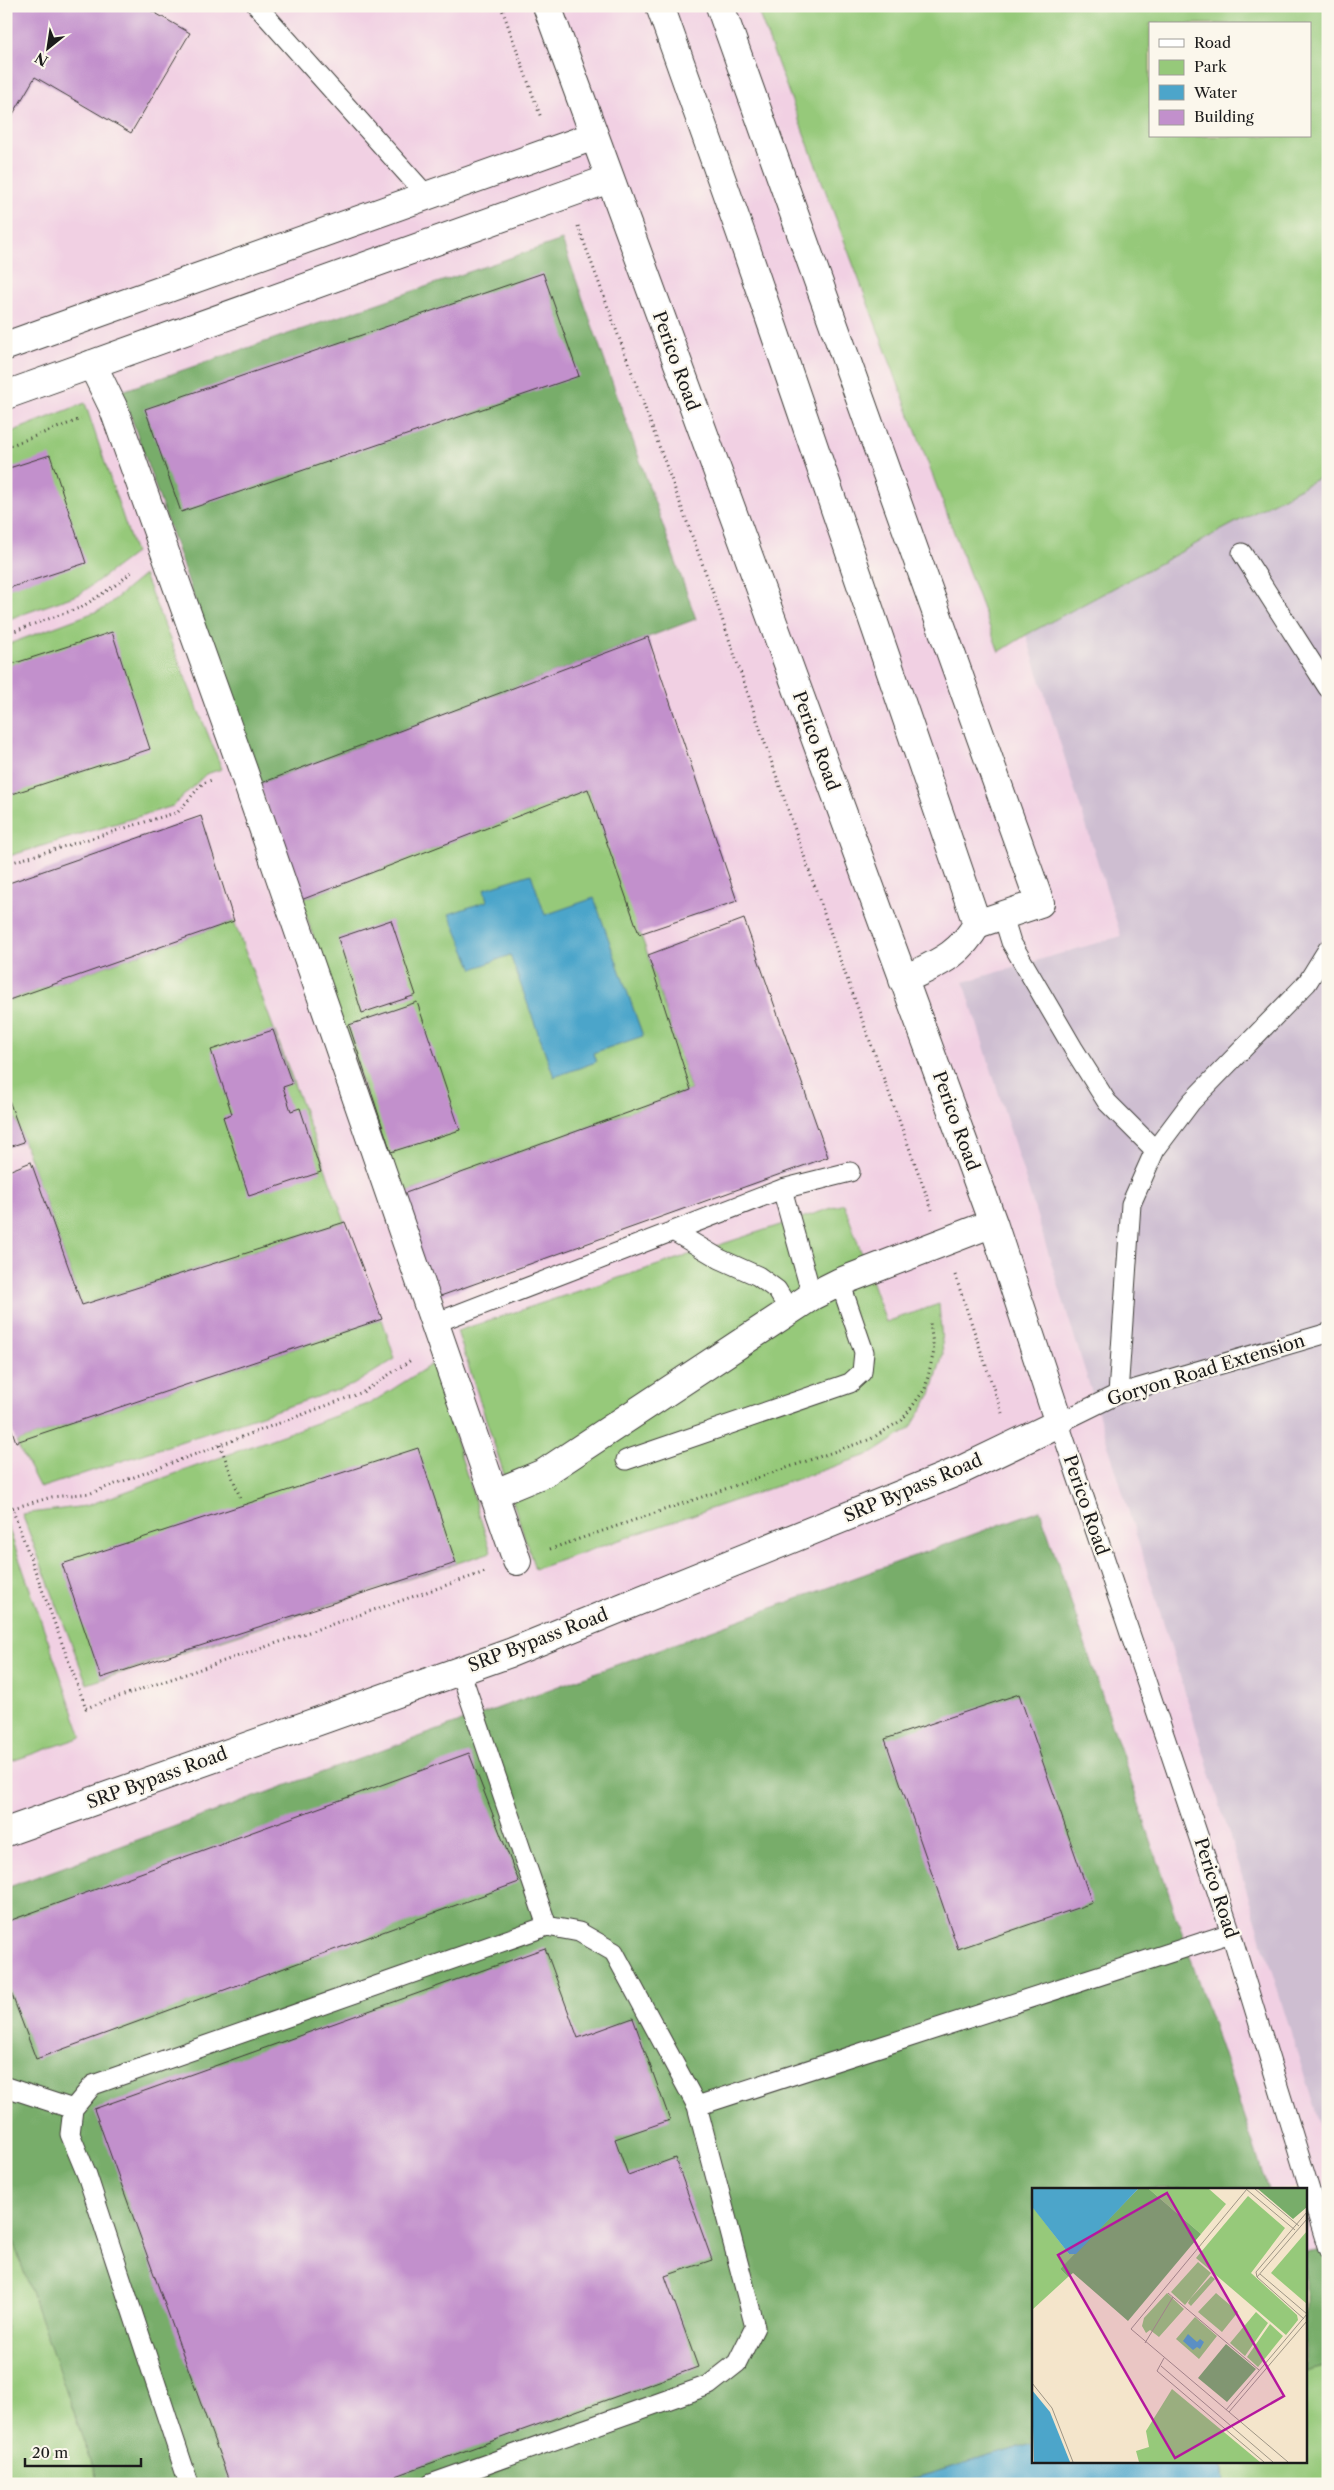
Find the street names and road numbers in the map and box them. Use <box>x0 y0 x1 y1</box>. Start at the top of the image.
street label: Perico Road <box>648 308 704 414</box>
street label: Perico Road <box>788 688 844 794</box>
street label: Perico Road <box>928 1068 984 1174</box>
street label: Goryon Road Extension <box>1105 1329 1307 1411</box>
street label: SRP Bypass Road <box>841 1449 986 1527</box>
street label: Perico Road <box>1059 1452 1113 1558</box>
street label: SRP Bypass Road <box>465 1603 611 1677</box>
street label: SRP Bypass Road <box>84 1742 230 1814</box>
street label: Perico Road <box>1189 1835 1243 1941</box>

